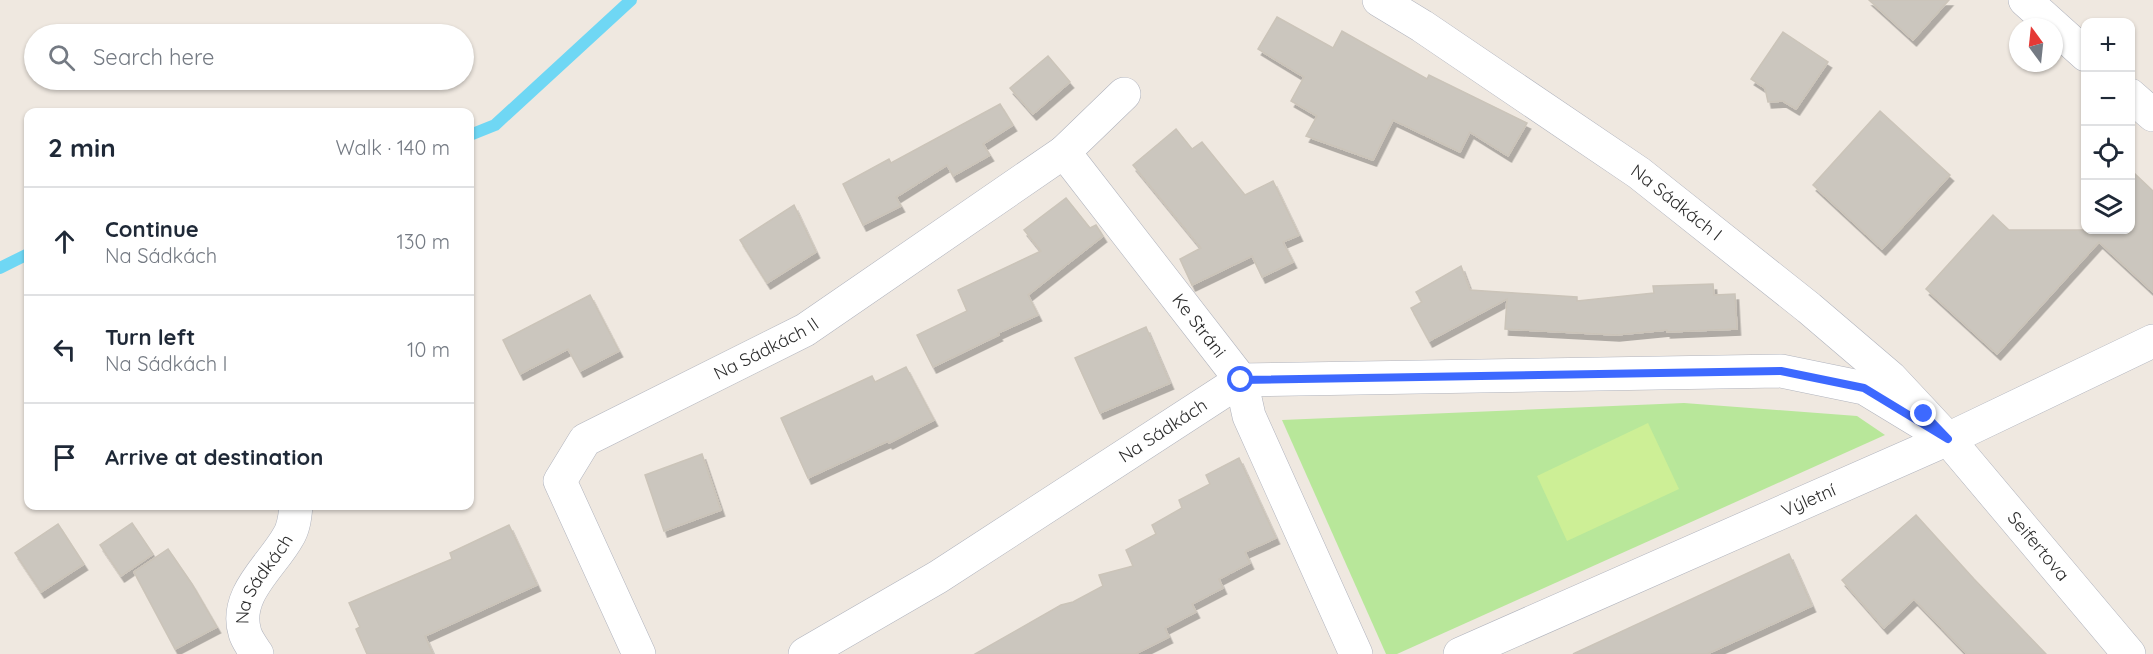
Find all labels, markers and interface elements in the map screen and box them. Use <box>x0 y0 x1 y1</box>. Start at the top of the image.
north arrow <box>2009 18 2063 72</box>
map controls <box>2081 18 2135 234</box>
button: + <box>2081 18 2135 72</box>
search box <box>24 24 474 90</box>
icon: search <box>45 41 78 74</box>
text: Search here <box>93 43 214 71</box>
button: − <box>2081 72 2135 126</box>
button: locate <box>2081 126 2135 180</box>
text: 2 min <box>48 131 116 164</box>
text: Walk · 140 m <box>335 135 450 160</box>
street label: Na Sádkách I <box>1627 159 1727 246</box>
button: layers <box>2081 180 2135 234</box>
text: Continue <box>105 215 199 243</box>
icon: ahead <box>48 225 81 258</box>
text: 130 m <box>397 229 450 254</box>
text: Na Sádkách <box>105 243 217 268</box>
street label: Ke Stráni <box>1167 289 1231 362</box>
street label: Na Sádkách II <box>710 312 823 385</box>
text: Turn left <box>105 323 195 351</box>
icon: left <box>48 333 81 366</box>
text: 10 m <box>407 337 450 362</box>
text: Na Sádkách I <box>105 351 228 376</box>
route start <box>1227 366 1253 392</box>
street label: Na Sádkách <box>1114 393 1211 467</box>
route end <box>1910 400 1936 426</box>
icon: arrive <box>48 441 81 474</box>
text: Arrive at destination <box>105 443 323 471</box>
street label: Výletní <box>1778 478 1839 522</box>
street label: Seifertova <box>2003 506 2075 586</box>
street label: Na Sádkách <box>231 530 298 624</box>

